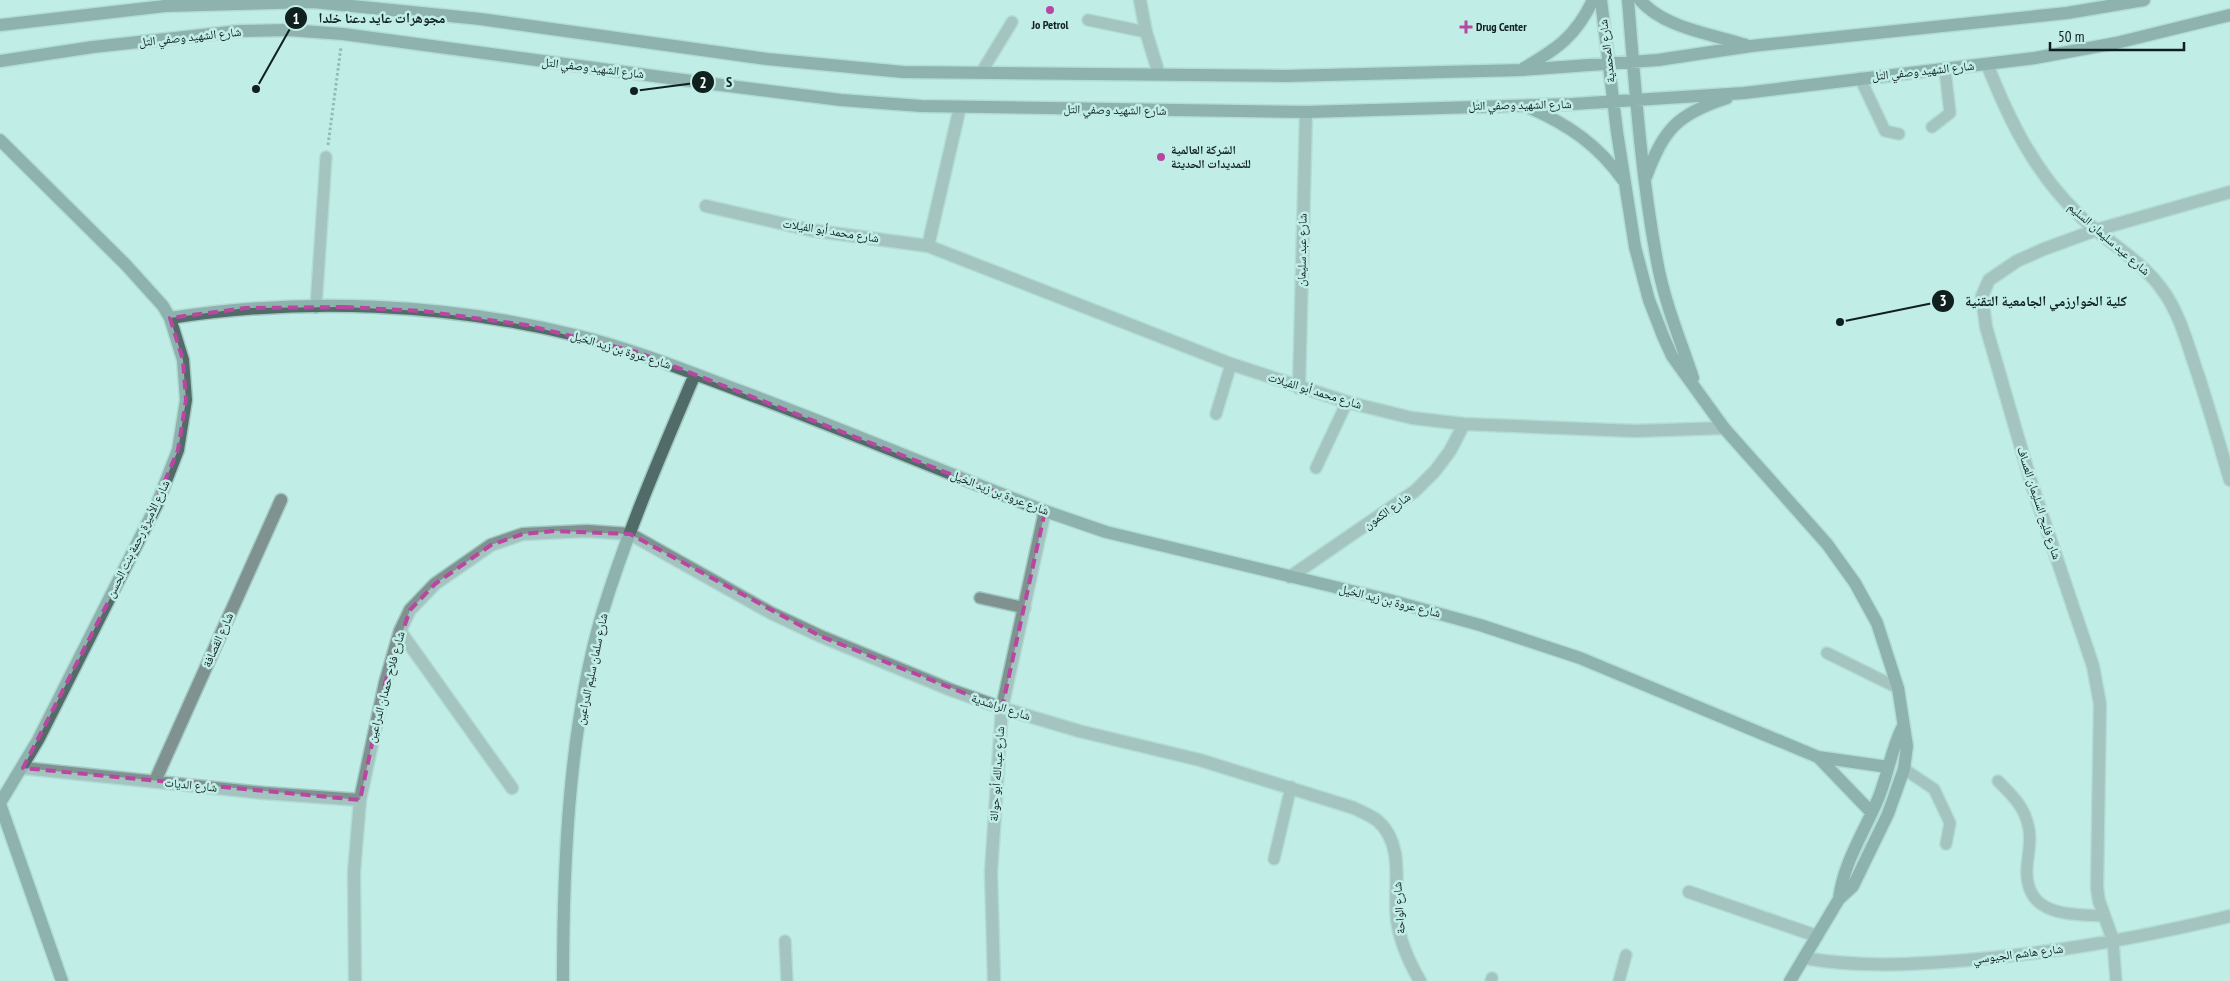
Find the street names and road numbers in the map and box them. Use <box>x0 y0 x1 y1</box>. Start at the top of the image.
street label: شارع المحمدية <box>1595 18 1619 84</box>
street label: شارع الشهيد وصفي التل <box>138 24 242 52</box>
street label: شارع الشهيد وصفي التل <box>541 54 645 84</box>
street label: شارع الشهيد وصفي التل <box>1871 58 1975 86</box>
street label: شارع الشهيد وصفي التل <box>1468 96 1572 116</box>
street label: شارع الشهيد وصفي التل <box>1063 101 1167 121</box>
street label: شارع عيد سليمان السليم <box>2065 199 2153 279</box>
street label: شارع عبد سليمان <box>1293 213 1311 287</box>
street label: شارع محمد أبو الفيلات <box>782 215 880 247</box>
street label: شارع عروة بن زيد الخيل <box>569 327 673 373</box>
street label: شارع محمد أبو الفيلات <box>1266 369 1364 413</box>
street label: شارع فليح السليمان العساف <box>2013 444 2065 562</box>
street label: شارع عروة بن زيد الخيل <box>949 467 1051 519</box>
street label: شارع الأميرة رحمة بنت الحسن <box>102 477 174 601</box>
street label: شارع الكمون <box>1360 489 1414 533</box>
street label: شارع عروة بن زيد الخيل <box>1338 581 1442 621</box>
street label: شارع القصافة <box>199 610 237 670</box>
street label: شارع سلمان سليم الدراعين <box>572 612 612 726</box>
street label: شارع فلاح حمدان الدراعين <box>363 629 409 744</box>
street label: شارع الراشدية <box>969 690 1033 724</box>
street label: شارع عبدالله أبو حوالة <box>986 726 1008 822</box>
street label: شارع الديات <box>164 774 218 796</box>
street label: شارع الواحة <box>1389 881 1409 935</box>
street label: شارع هاشم الجيوسي <box>1972 941 2064 970</box>

